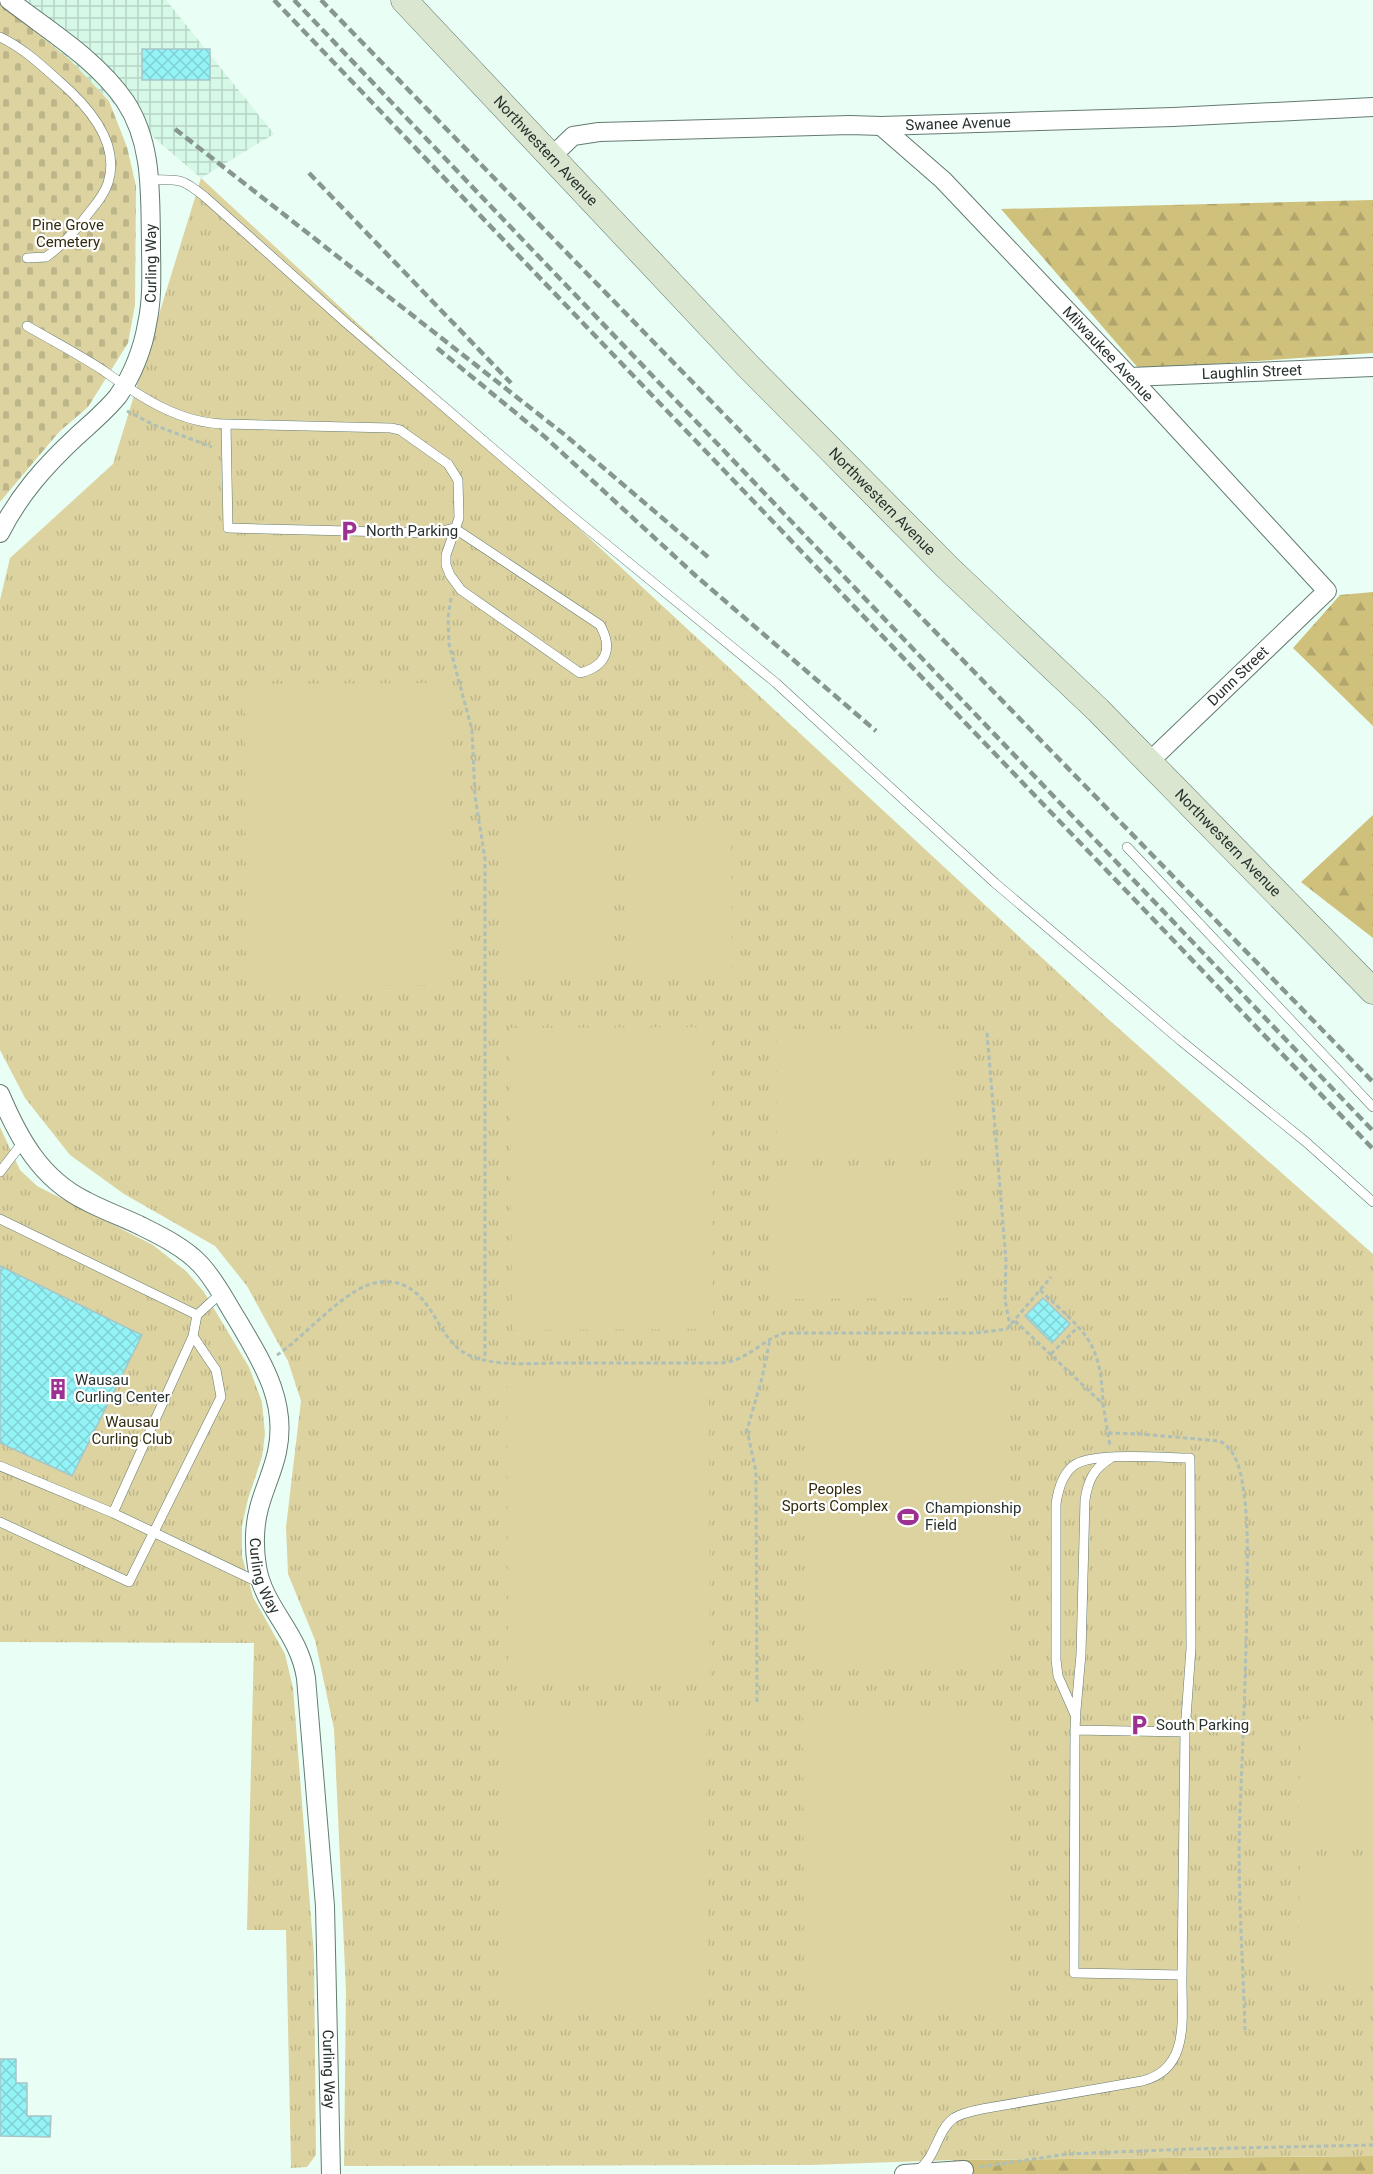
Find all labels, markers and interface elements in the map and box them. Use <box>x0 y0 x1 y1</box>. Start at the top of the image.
street label: Northwestern Avenue <box>490 92 602 210</box>
street label: Swanee Avenue <box>905 113 1011 134</box>
park label: Pine Grove Cemetery <box>32 216 104 251</box>
street label: Curling Way <box>141 224 160 304</box>
street label: Milwaukee Avenue <box>1059 303 1157 405</box>
street label: Laughlin Street <box>1201 361 1302 383</box>
street label: Northwestern Avenue <box>825 444 939 559</box>
parking icon: North Parking <box>337 519 361 543</box>
place label: North Parking <box>366 522 458 540</box>
street label: Dunn Street <box>1204 642 1272 710</box>
street label: Northwestern Avenue <box>1171 785 1285 901</box>
place label: Wausau Curling Center <box>75 1371 170 1406</box>
building icon: Wausau Curling Center <box>46 1377 70 1401</box>
park label: Wausau Curling Club <box>92 1413 172 1448</box>
park label: Peoples Sports Complex <box>782 1480 889 1515</box>
place label: Championship Field <box>925 1499 1021 1534</box>
sports icon: Championship Field <box>896 1505 920 1529</box>
street label: Curling Way <box>246 1538 284 1617</box>
parking icon: South Parking <box>1127 1713 1151 1737</box>
place label: South Parking <box>1156 1716 1249 1734</box>
street label: Curling Way <box>319 2029 339 2109</box>

